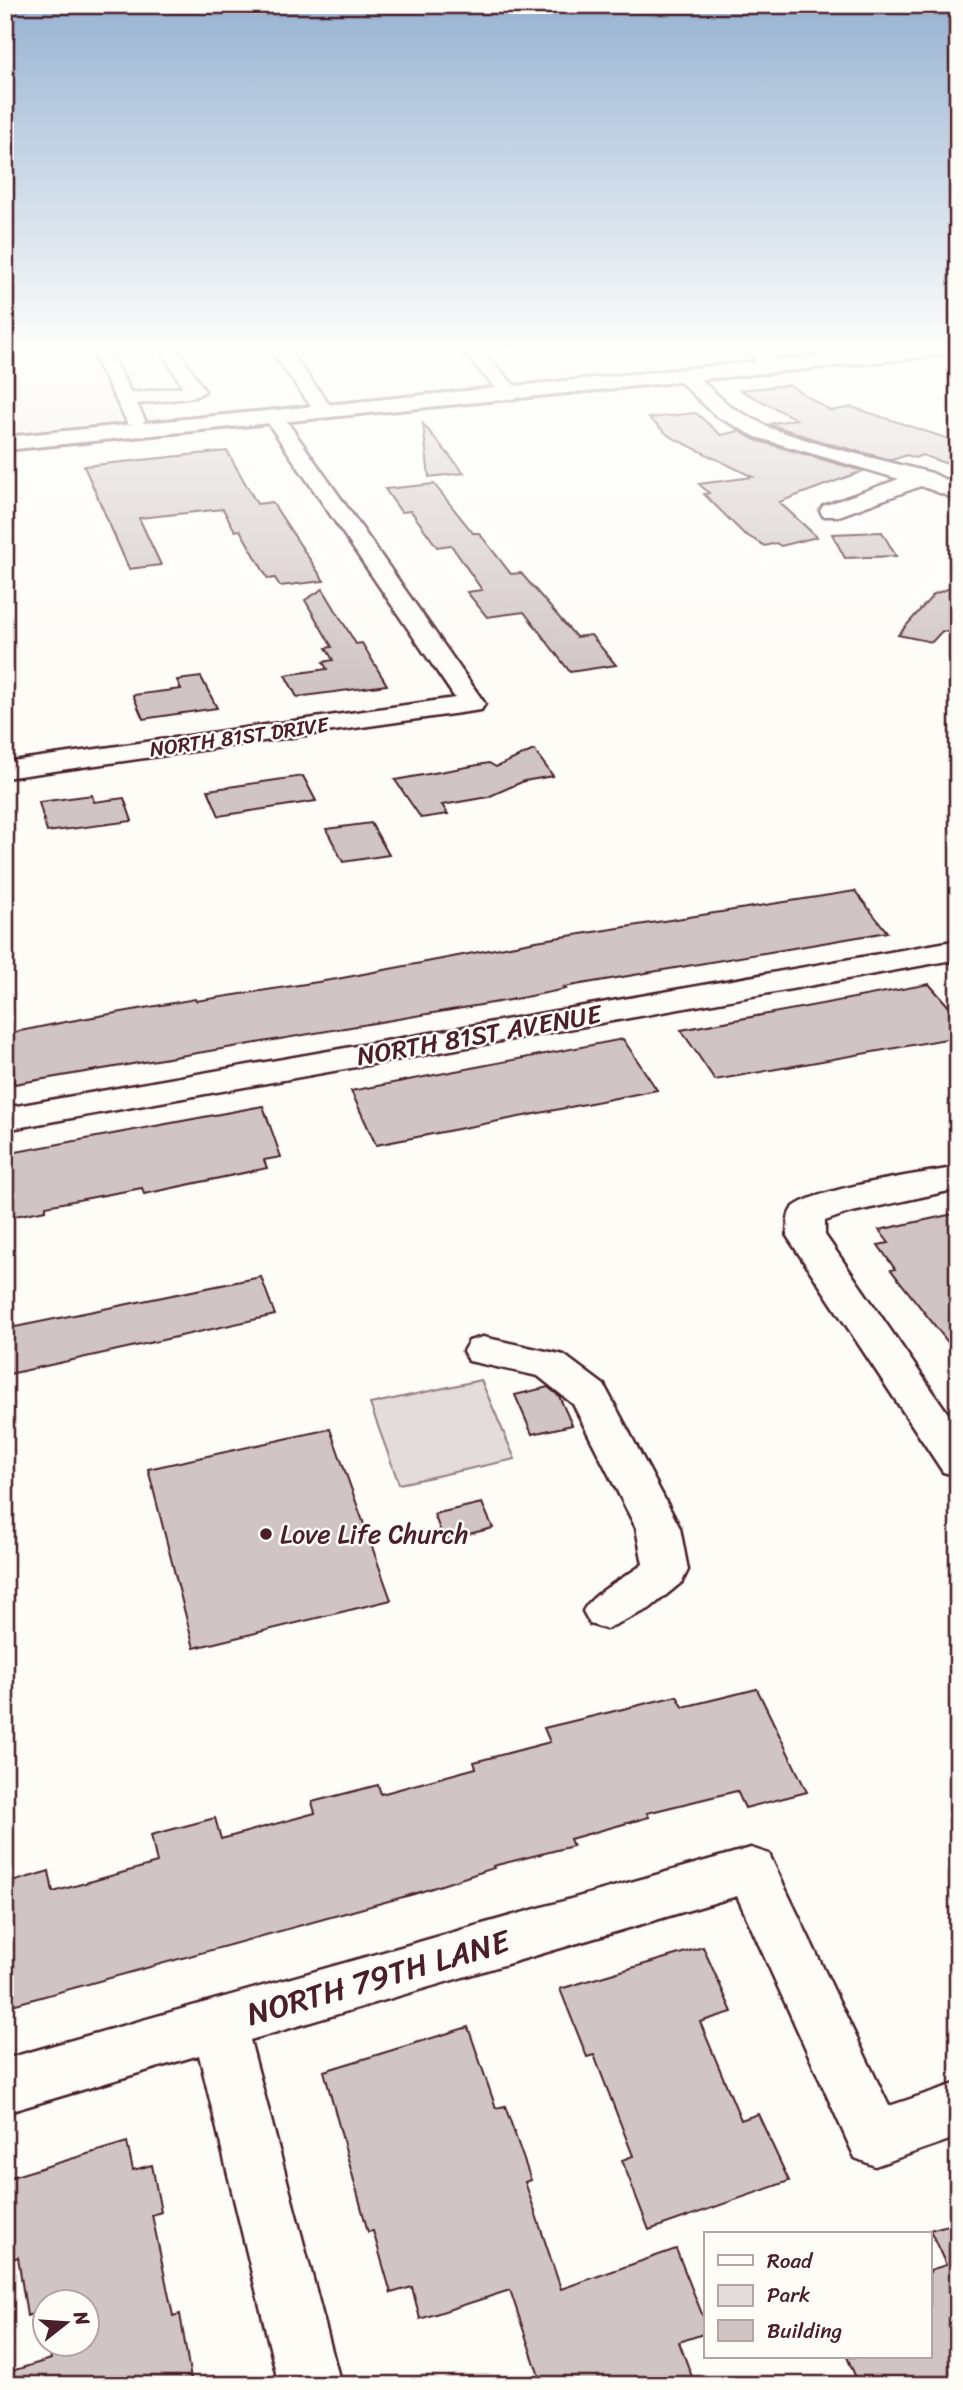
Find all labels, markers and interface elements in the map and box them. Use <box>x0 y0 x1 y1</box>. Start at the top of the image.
street label: NORTH 81ST DRIVE <box>147 705 332 768</box>
street label: NORTH 81ST AVENUE <box>353 991 606 1079</box>
place label: Love Life Church <box>280 1511 468 1557</box>
marker: Love Life Church <box>258 1526 274 1542</box>
street label: NORTH 79TH LANE <box>240 1913 518 2043</box>
legend <box>704 2232 932 2358</box>
text: Road <box>767 2242 814 2280</box>
text: Park <box>767 2276 810 2314</box>
north arrow <box>32 2288 102 2358</box>
text: N <box>64 2306 100 2330</box>
text: Building <box>767 2312 843 2350</box>

